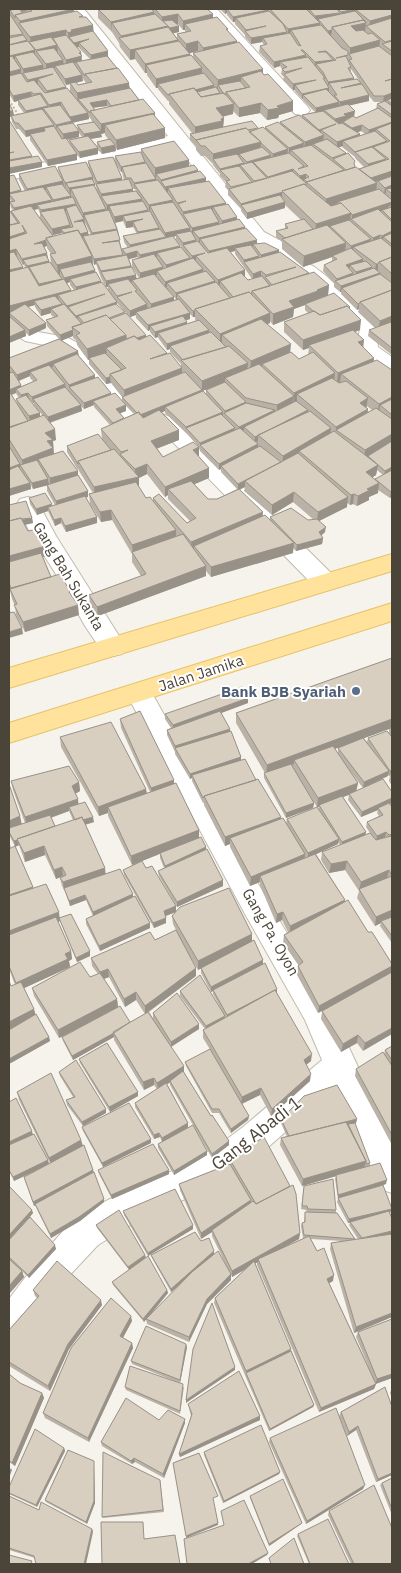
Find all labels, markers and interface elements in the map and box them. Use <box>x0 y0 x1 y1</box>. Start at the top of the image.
street label: Gang Bah Sukanta <box>29 518 109 634</box>
street label: Jalan Jamika <box>156 650 246 696</box>
place label: Bank BJB Syariah <box>221 682 346 701</box>
marker: Bank BJB Syariah <box>350 685 362 697</box>
street label: Gang Pa. Oyon <box>238 885 304 979</box>
street label: Gang Abadi 1 <box>206 1091 306 1175</box>

